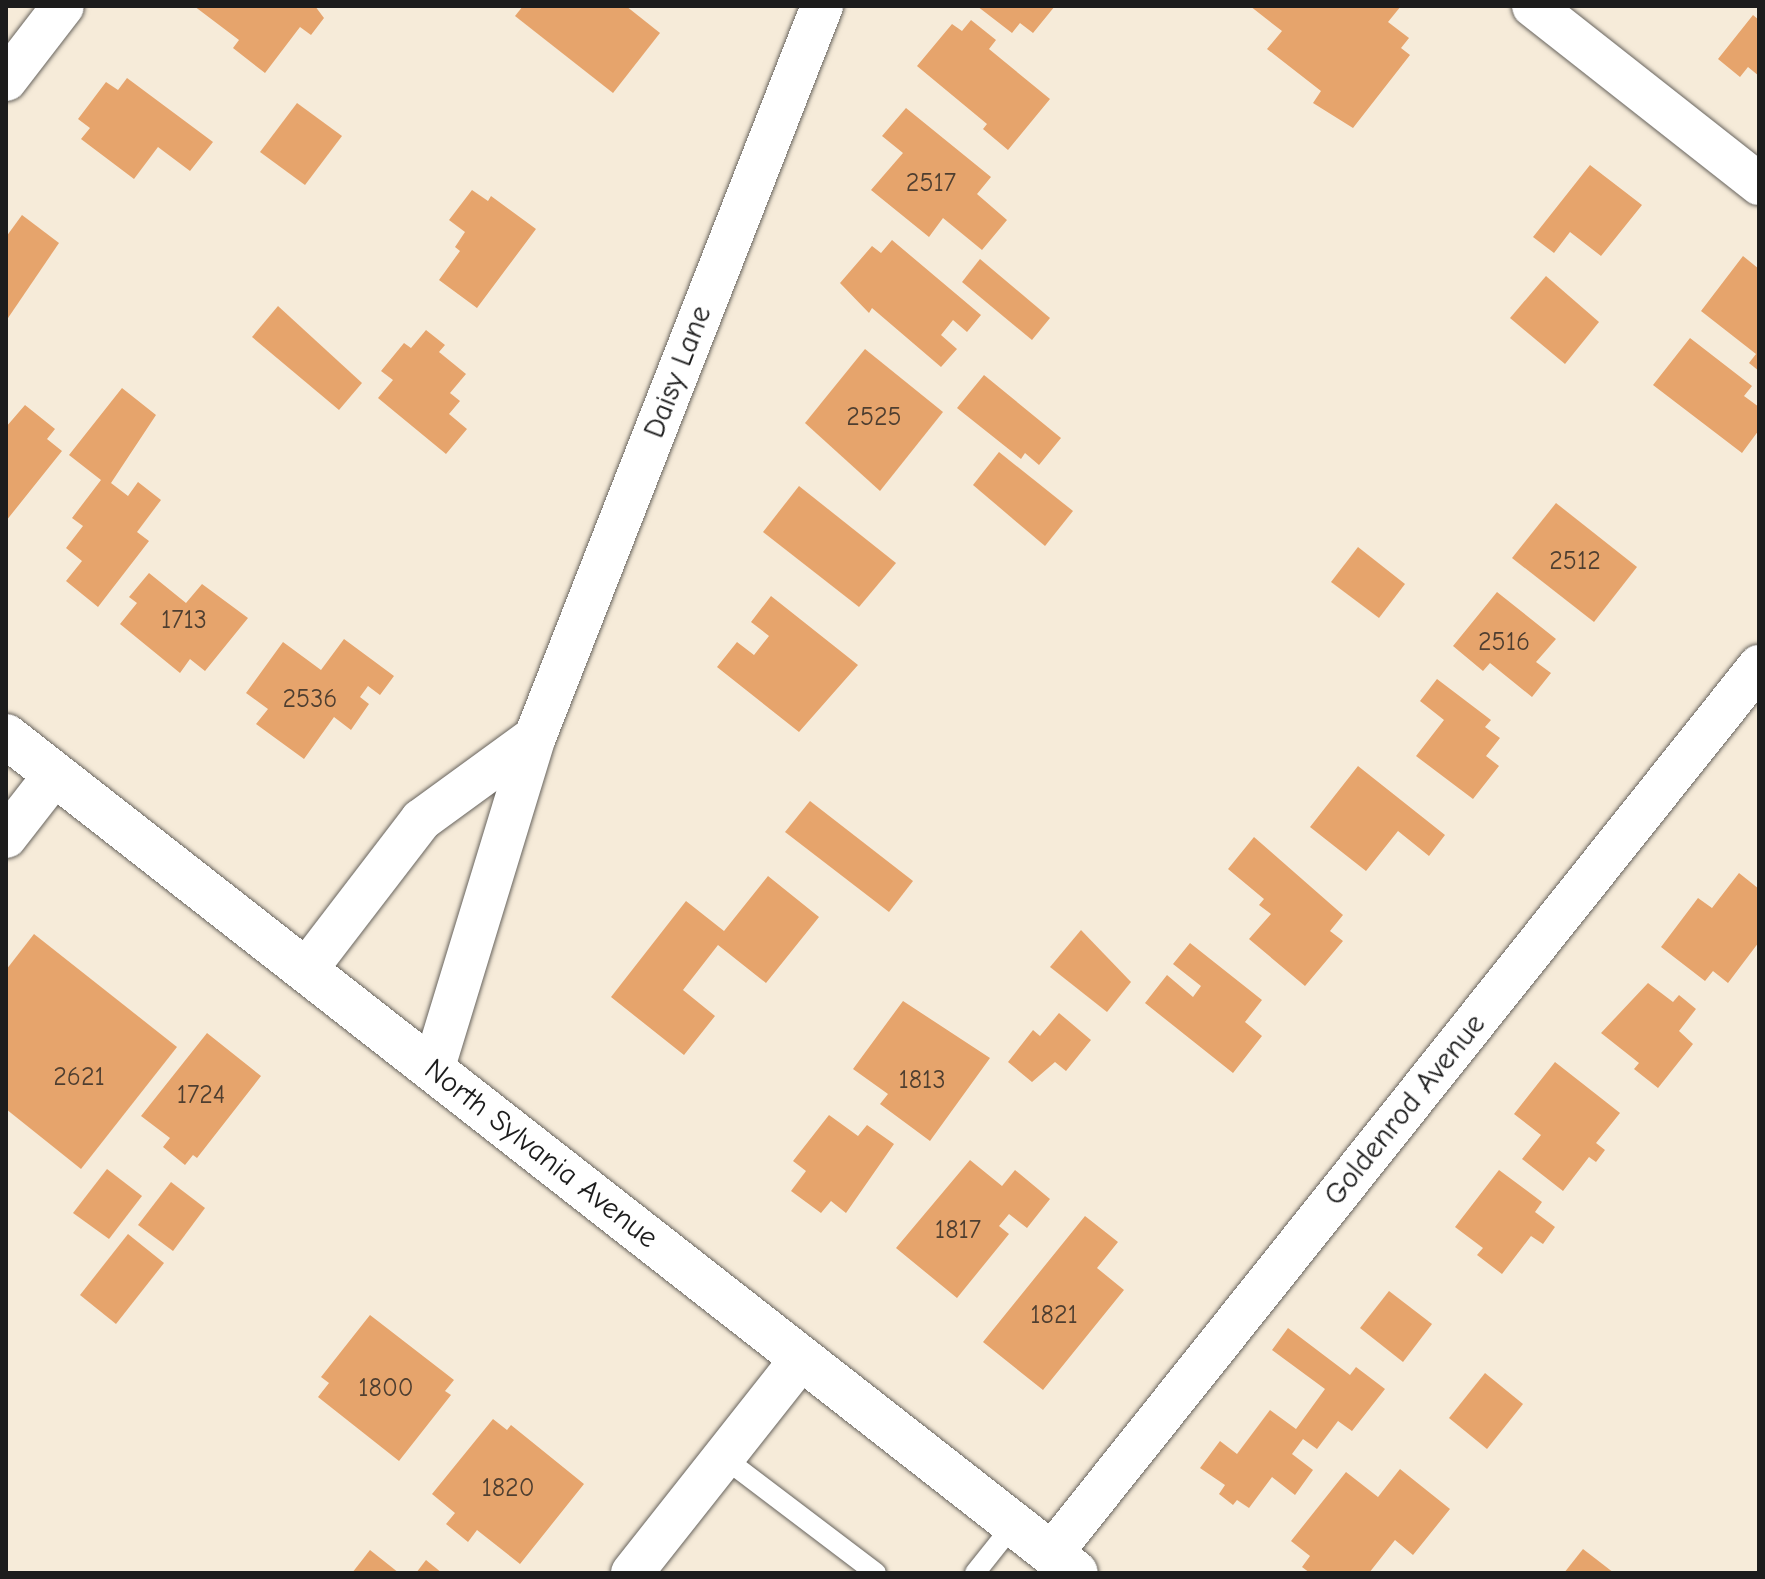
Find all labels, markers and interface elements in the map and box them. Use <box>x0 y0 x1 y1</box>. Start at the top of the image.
house number: 2517 <box>906 168 956 200</box>
street label: Daisy Lane <box>636 301 720 443</box>
house number: 2525 <box>846 402 902 434</box>
house number: 2512 <box>1549 546 1601 578</box>
house number: 1713 <box>161 605 207 637</box>
house number: 2516 <box>1478 627 1530 659</box>
house number: 2536 <box>283 684 337 716</box>
street label: Goldenrod Avenue <box>1317 1007 1493 1213</box>
street label: North Sylvania Avenue <box>417 1052 665 1256</box>
house number: 2621 <box>53 1062 105 1094</box>
house number: 1813 <box>898 1065 946 1097</box>
house number: 1724 <box>177 1080 225 1112</box>
house number: 1817 <box>935 1215 981 1247</box>
house number: 1821 <box>1030 1300 1078 1332</box>
house number: 1800 <box>358 1373 414 1405</box>
house number: 1820 <box>481 1473 535 1505</box>

